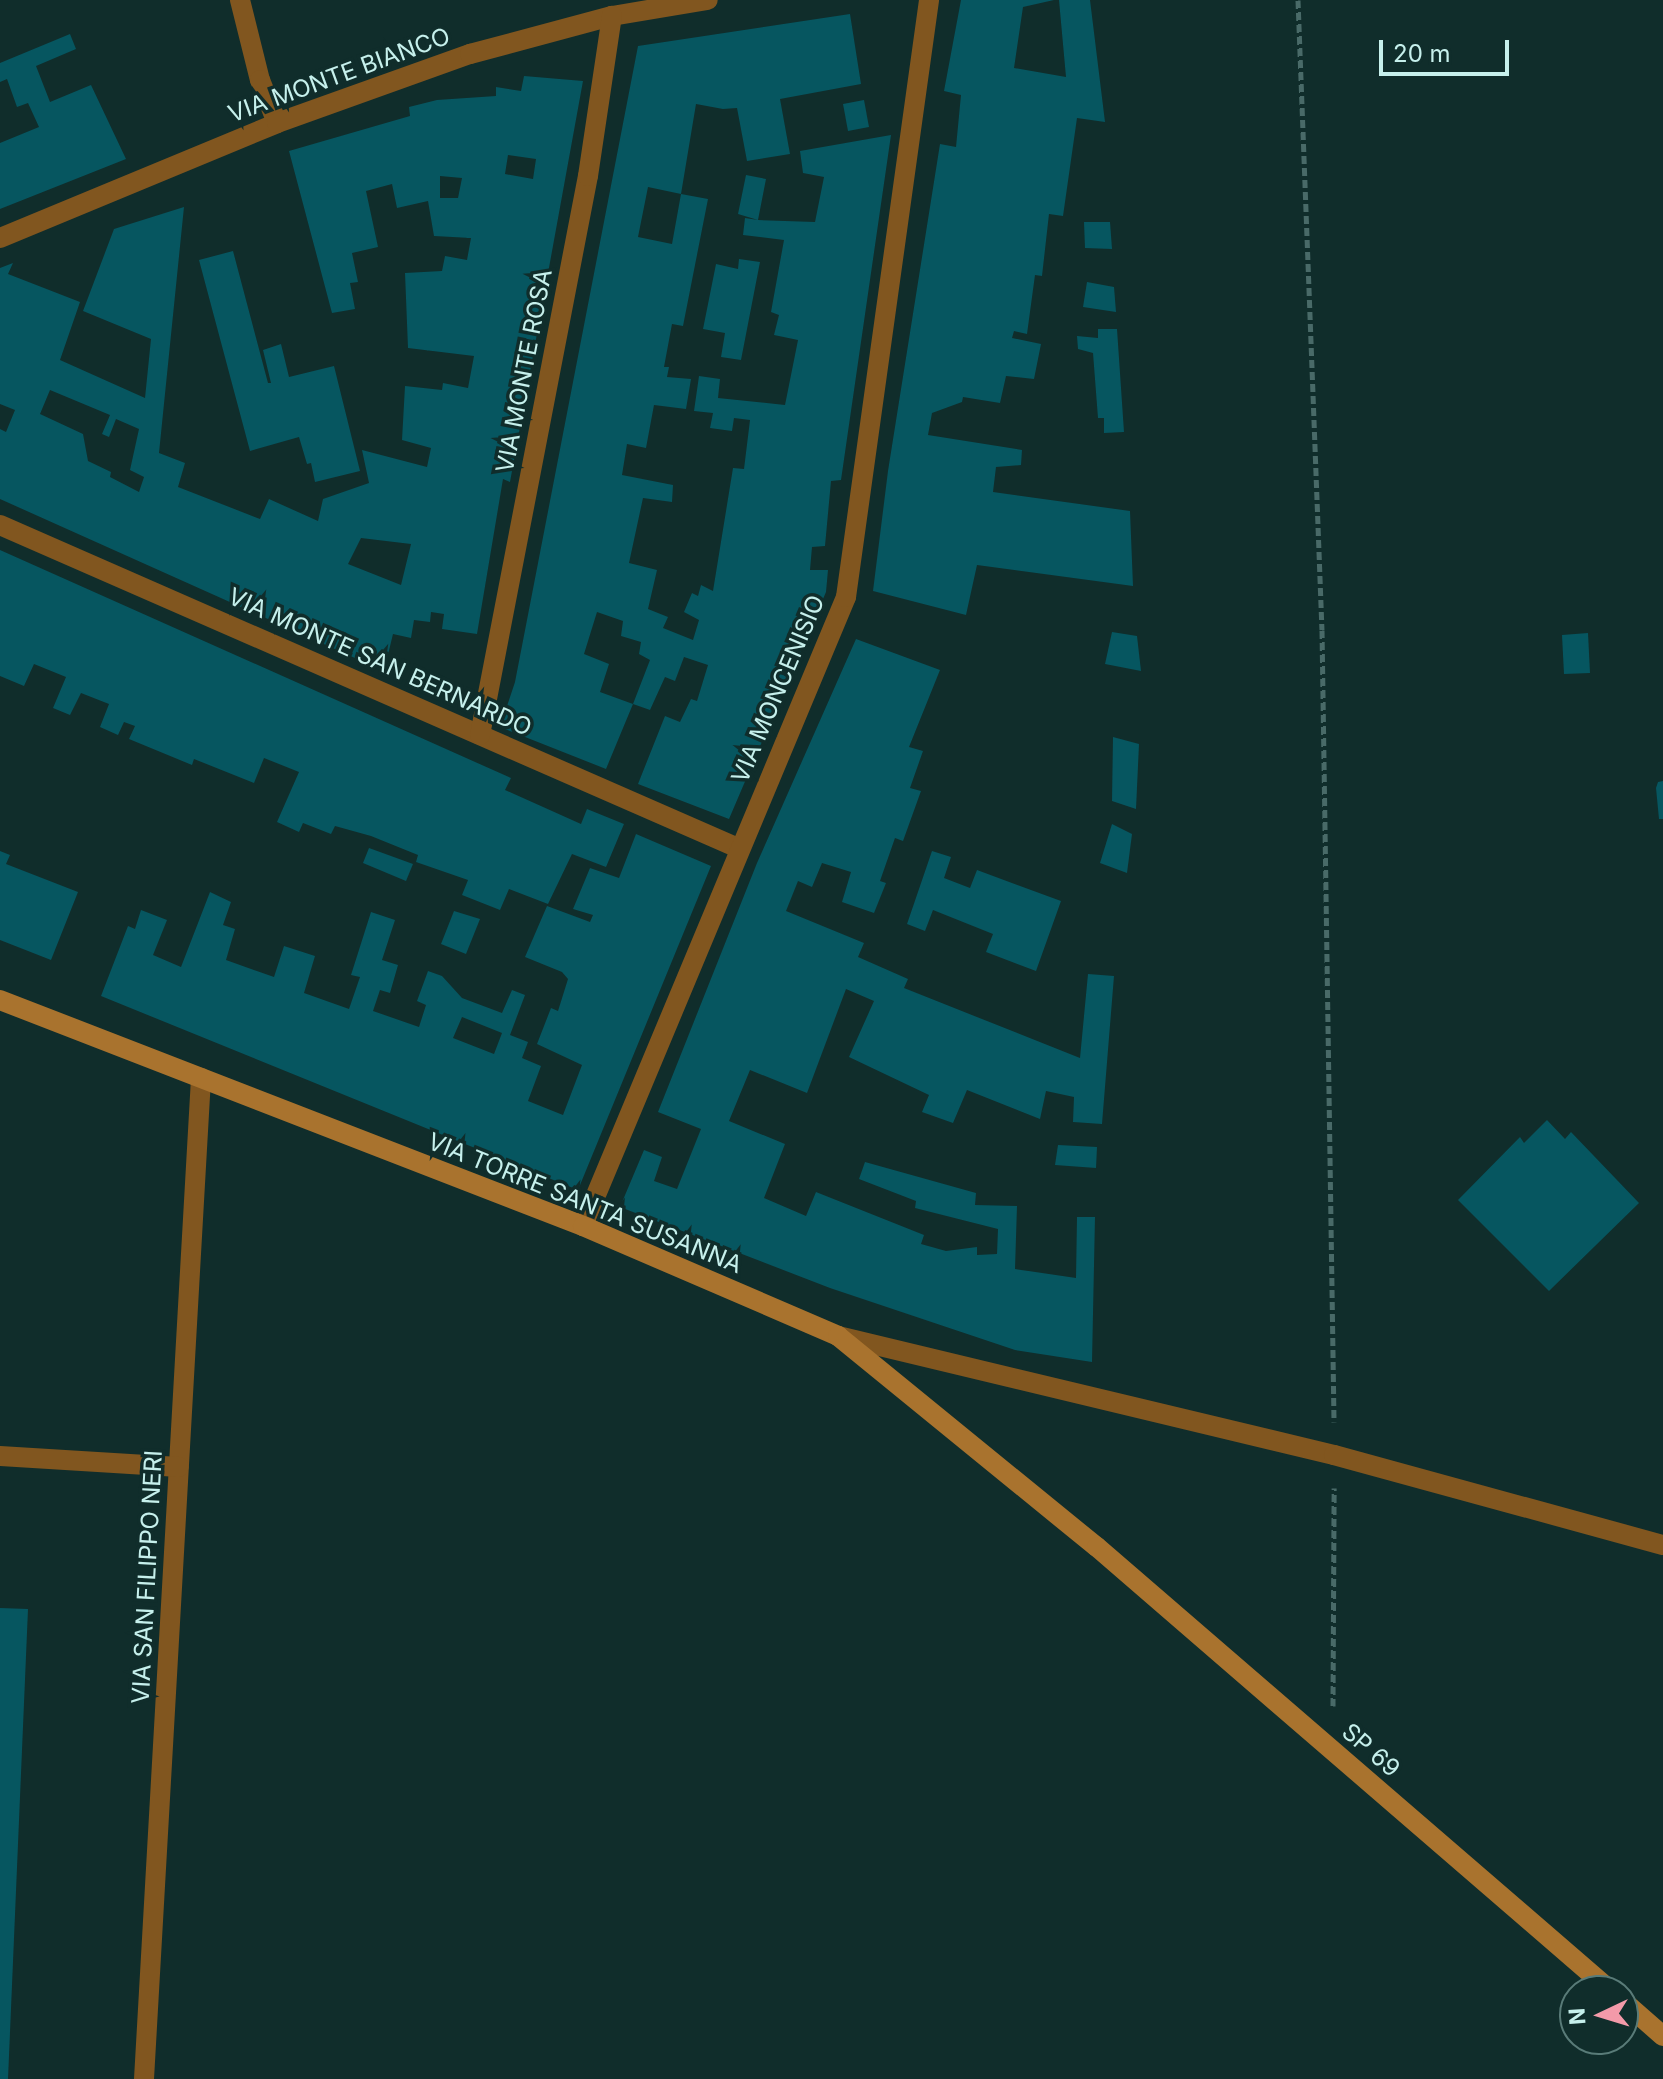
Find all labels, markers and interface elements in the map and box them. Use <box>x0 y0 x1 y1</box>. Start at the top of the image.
street label: VIA MONTE BIANCO <box>224 21 454 129</box>
scale bar <box>1383 24 1513 74</box>
text: 20 m <box>1393 39 1451 68</box>
street label: VIA MONTE ROSA <box>490 267 558 475</box>
street label: VIA MONTE SAN BERNARDO <box>224 582 536 742</box>
street label: VIA MONCENISIO <box>725 591 831 787</box>
street label: VIA TORRE SANTA SUSANNA <box>424 1127 746 1279</box>
street label: VIA SAN FILIPPO NERI <box>126 1449 168 1705</box>
street label: SP 69 <box>1336 1717 1406 1783</box>
north arrow <box>1559 1975 1639 2055</box>
text: N <box>1564 2007 1591 2026</box>

